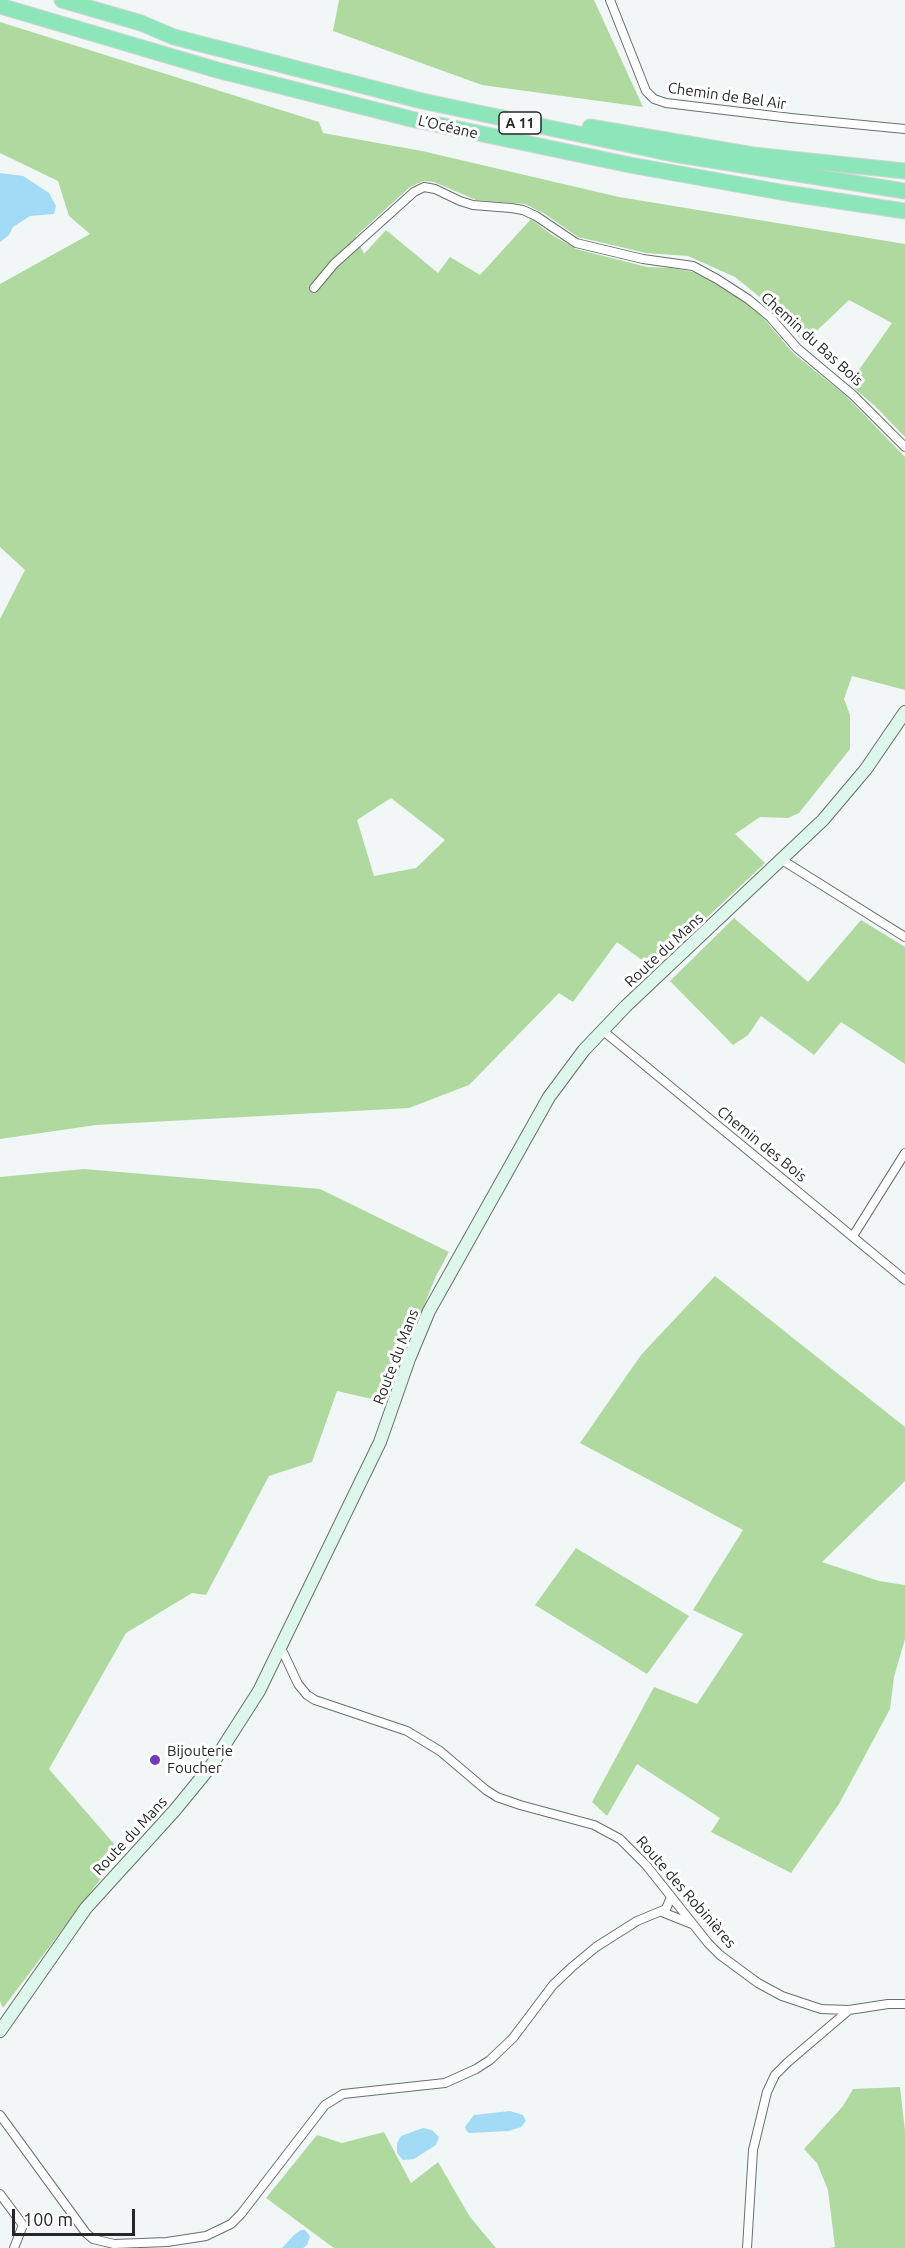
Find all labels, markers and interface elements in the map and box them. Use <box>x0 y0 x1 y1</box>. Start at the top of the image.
street label: Chemin de Bel Air <box>667 79 787 113</box>
street label: L’Océane <box>416 111 480 143</box>
road number: A 11 <box>499 112 541 134</box>
street label: Chemin du Bas Bois <box>757 288 867 390</box>
street label: Route du Mans <box>621 909 707 991</box>
street label: Chemin des Bois <box>714 1102 810 1186</box>
street label: Route du Mans <box>370 1307 422 1407</box>
place label: Bijouterie Foucher <box>167 1742 233 1777</box>
marker: Bijouterie Foucher <box>148 1753 162 1767</box>
street label: Route du Mans <box>89 1793 171 1879</box>
street label: Route des Robinières <box>632 1832 740 1952</box>
scale bar <box>15 2197 138 2235</box>
text: 100 m <box>23 2209 73 2229</box>

